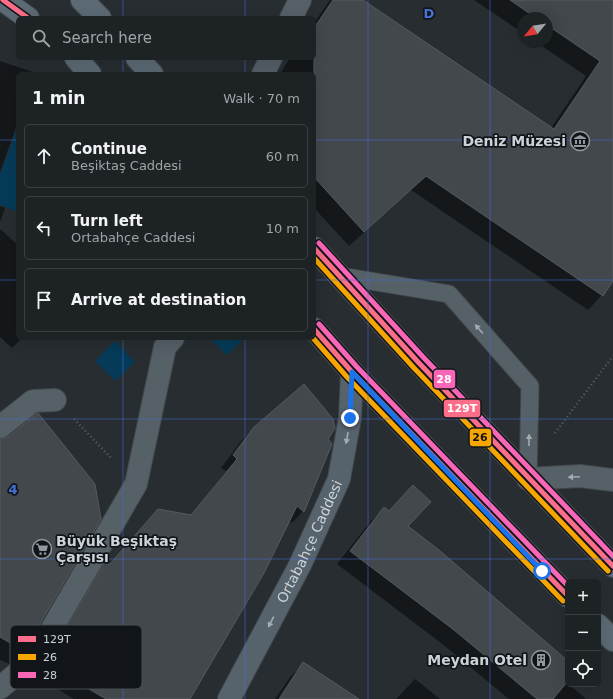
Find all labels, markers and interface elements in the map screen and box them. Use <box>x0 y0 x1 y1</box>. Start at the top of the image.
text: D <box>424 6 435 21</box>
north arrow <box>517 12 553 48</box>
search box <box>16 16 316 60</box>
icon: search <box>30 27 52 49</box>
text: Search here <box>62 29 152 47</box>
text: 1 min <box>32 88 85 108</box>
text: Walk · 70 m <box>223 91 300 106</box>
museum icon: Deniz Müzesi <box>569 130 591 152</box>
place label: Deniz Müzesi <box>462 133 566 149</box>
text: Continue <box>71 140 147 158</box>
icon: ahead <box>33 145 55 167</box>
text: 60 m <box>266 149 299 164</box>
text: Beşiktaş Caddesi <box>71 158 182 173</box>
text: Turn left <box>71 212 143 230</box>
icon: left <box>33 217 55 239</box>
text: 10 m <box>266 221 299 236</box>
text: Ortabahçe Caddesi <box>71 230 195 245</box>
icon: arrive <box>33 289 55 311</box>
text: Arrive at destination <box>71 291 246 309</box>
one-way arrow <box>475 323 484 334</box>
line badge: 28 <box>433 369 456 389</box>
text: 28 <box>436 373 452 386</box>
line badge: 129T <box>443 399 481 418</box>
text: 129T <box>447 402 478 415</box>
route end <box>341 409 359 427</box>
line badge: 26 <box>469 428 492 447</box>
text: 26 <box>472 431 488 444</box>
one-way arrow <box>344 432 350 445</box>
one-way arrow <box>526 433 532 446</box>
one-way arrow <box>568 473 580 480</box>
street label: Ortabahçe Caddesi <box>273 478 345 606</box>
text: 4 <box>8 482 18 497</box>
place label: Büyük Beşiktaş Çarşısı <box>56 533 177 565</box>
supermarket icon: Büyük Beşiktaş Çarşısı <box>31 538 53 560</box>
route start <box>533 562 551 580</box>
map controls <box>565 579 601 687</box>
button: + <box>565 579 601 615</box>
button: − <box>565 615 601 651</box>
one-way arrow <box>268 616 274 628</box>
legend <box>10 625 142 689</box>
text: 129T <box>43 633 71 646</box>
building icon: Meydan Otel <box>530 649 552 671</box>
text: 26 <box>43 651 57 664</box>
button: locate <box>565 651 601 687</box>
place label: Meydan Otel <box>427 652 527 668</box>
text: 28 <box>43 669 57 682</box>

